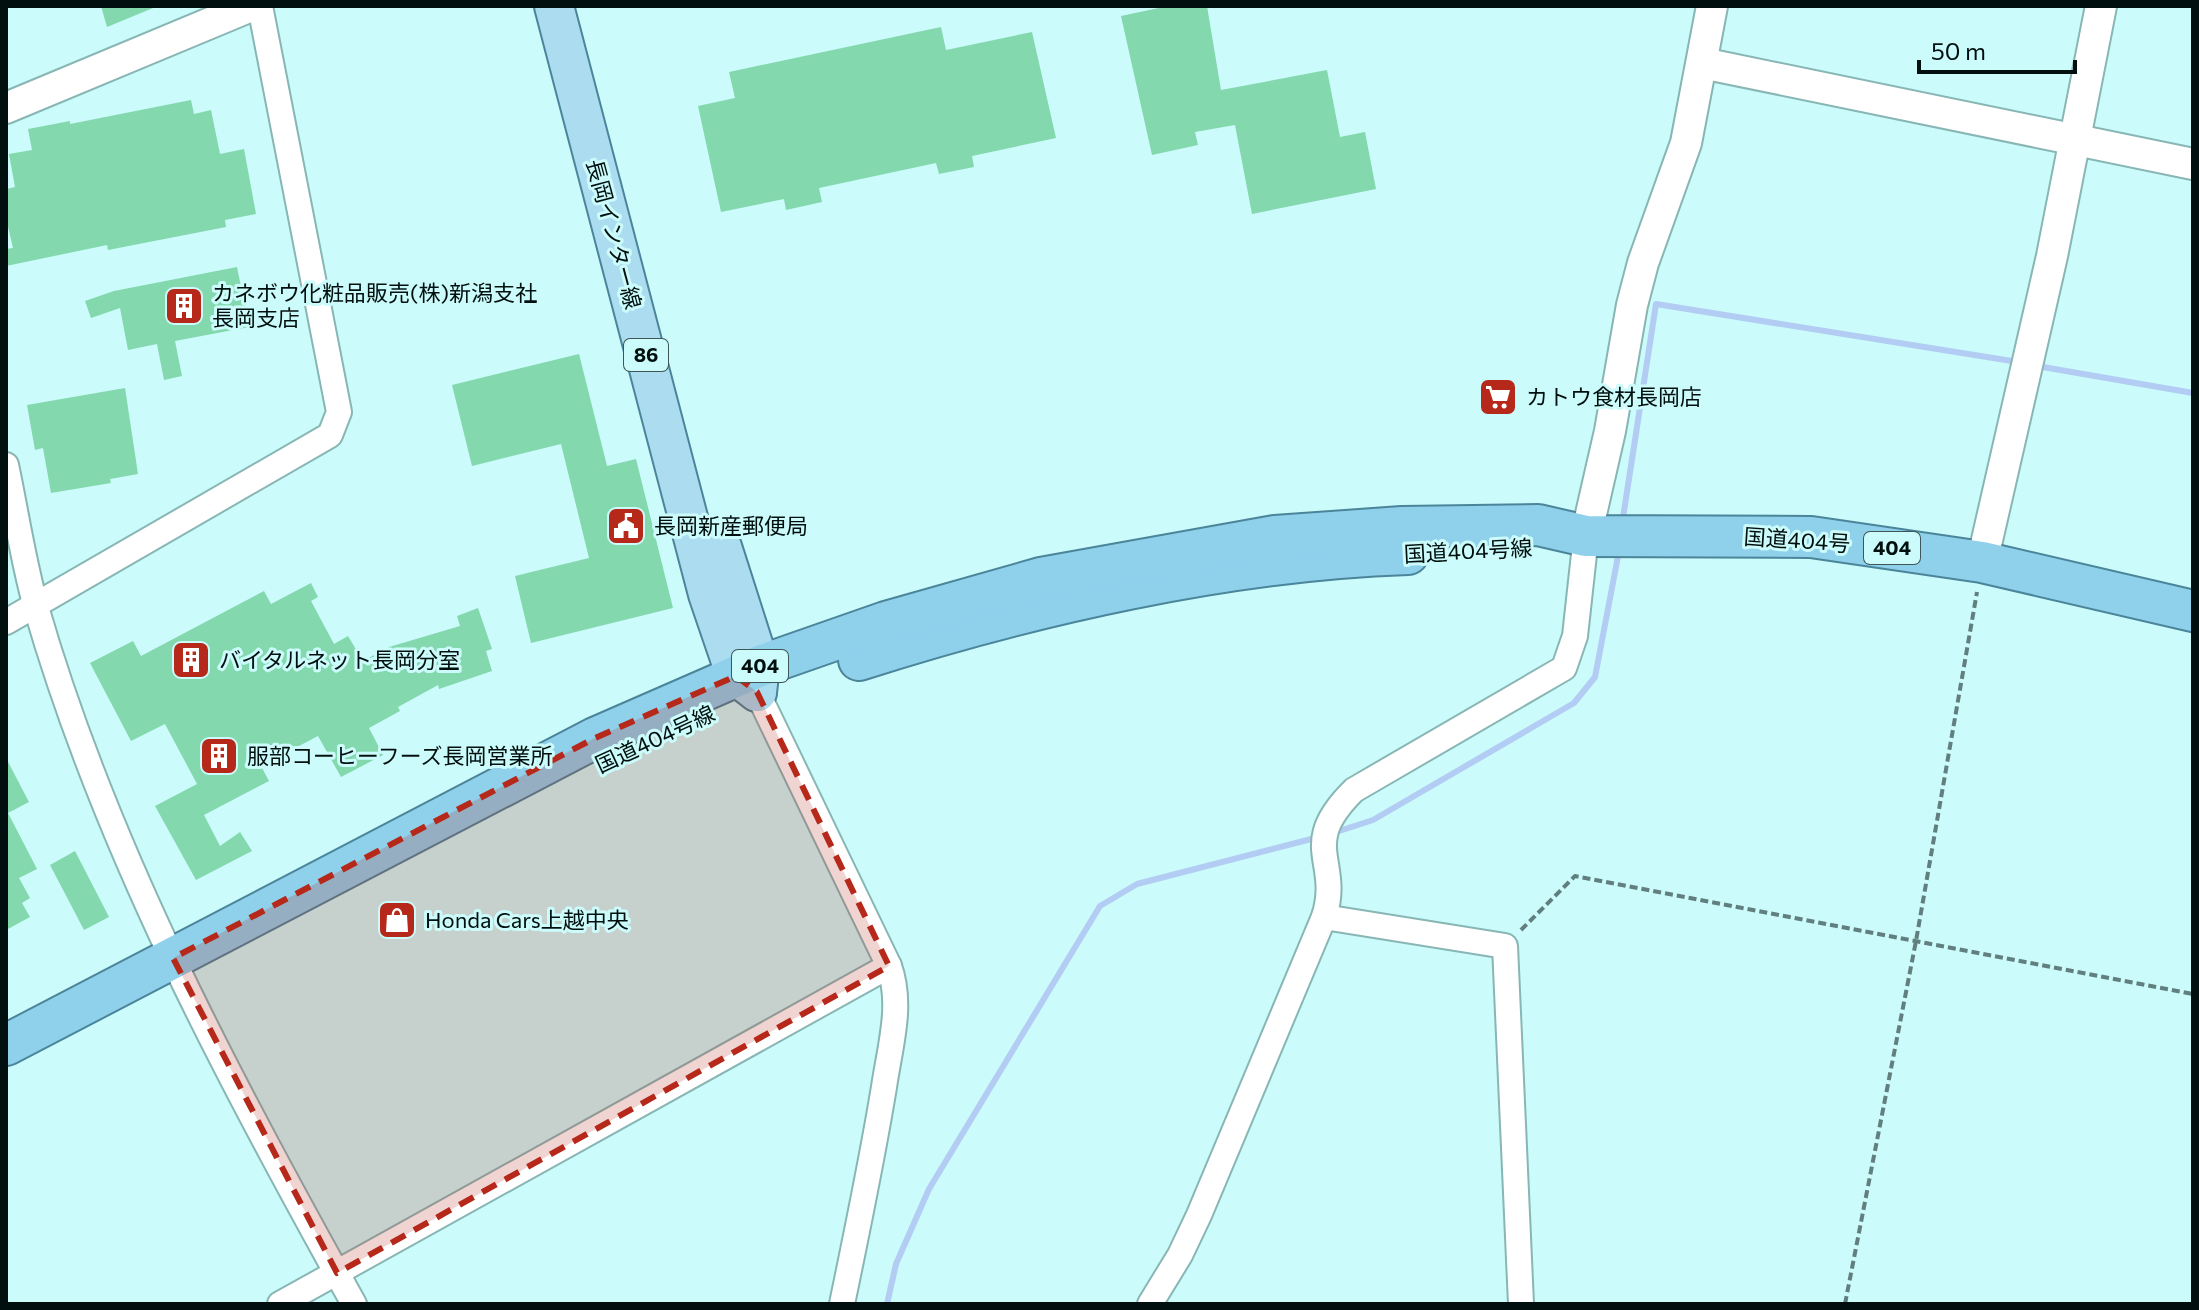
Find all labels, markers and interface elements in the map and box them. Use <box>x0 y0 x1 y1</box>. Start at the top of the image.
scale bar <box>1919 24 2075 74</box>
text: 50 m <box>1931 36 1986 65</box>
street label: 長岡インター線 <box>582 156 647 312</box>
place label: カネボウ化粧品販売(株)新潟支社 長岡支店 <box>212 279 537 331</box>
building icon: カネボウ化粧品販売(株)新潟支社 長岡支店 <box>163 285 205 327</box>
road number: 86 <box>624 339 668 371</box>
supermarket icon: カトウ食材長岡店 <box>1477 376 1519 418</box>
place label: カトウ食材長岡店 <box>1526 383 1702 410</box>
public building icon: 長岡新産郵便局 <box>605 505 647 547</box>
place label: 長岡新産郵便局 <box>654 512 808 539</box>
street label: 国道404号 <box>1743 522 1851 557</box>
road number: 404 <box>1864 532 1920 564</box>
street label: 国道404号線 <box>1403 534 1533 567</box>
building icon: バイタルネット長岡分室 <box>170 639 212 681</box>
place label: バイタルネット長岡分室 <box>219 646 460 673</box>
road number: 404 <box>732 650 788 682</box>
street label: 国道404号線 <box>591 699 719 778</box>
building icon: 服部コーヒーフーズ長岡営業所 <box>198 735 240 777</box>
place label: 服部コーヒーフーズ長岡営業所 <box>247 742 553 769</box>
shop icon: Honda Cars上越中央 <box>376 899 418 941</box>
place label: Honda Cars上越中央 <box>425 906 629 933</box>

